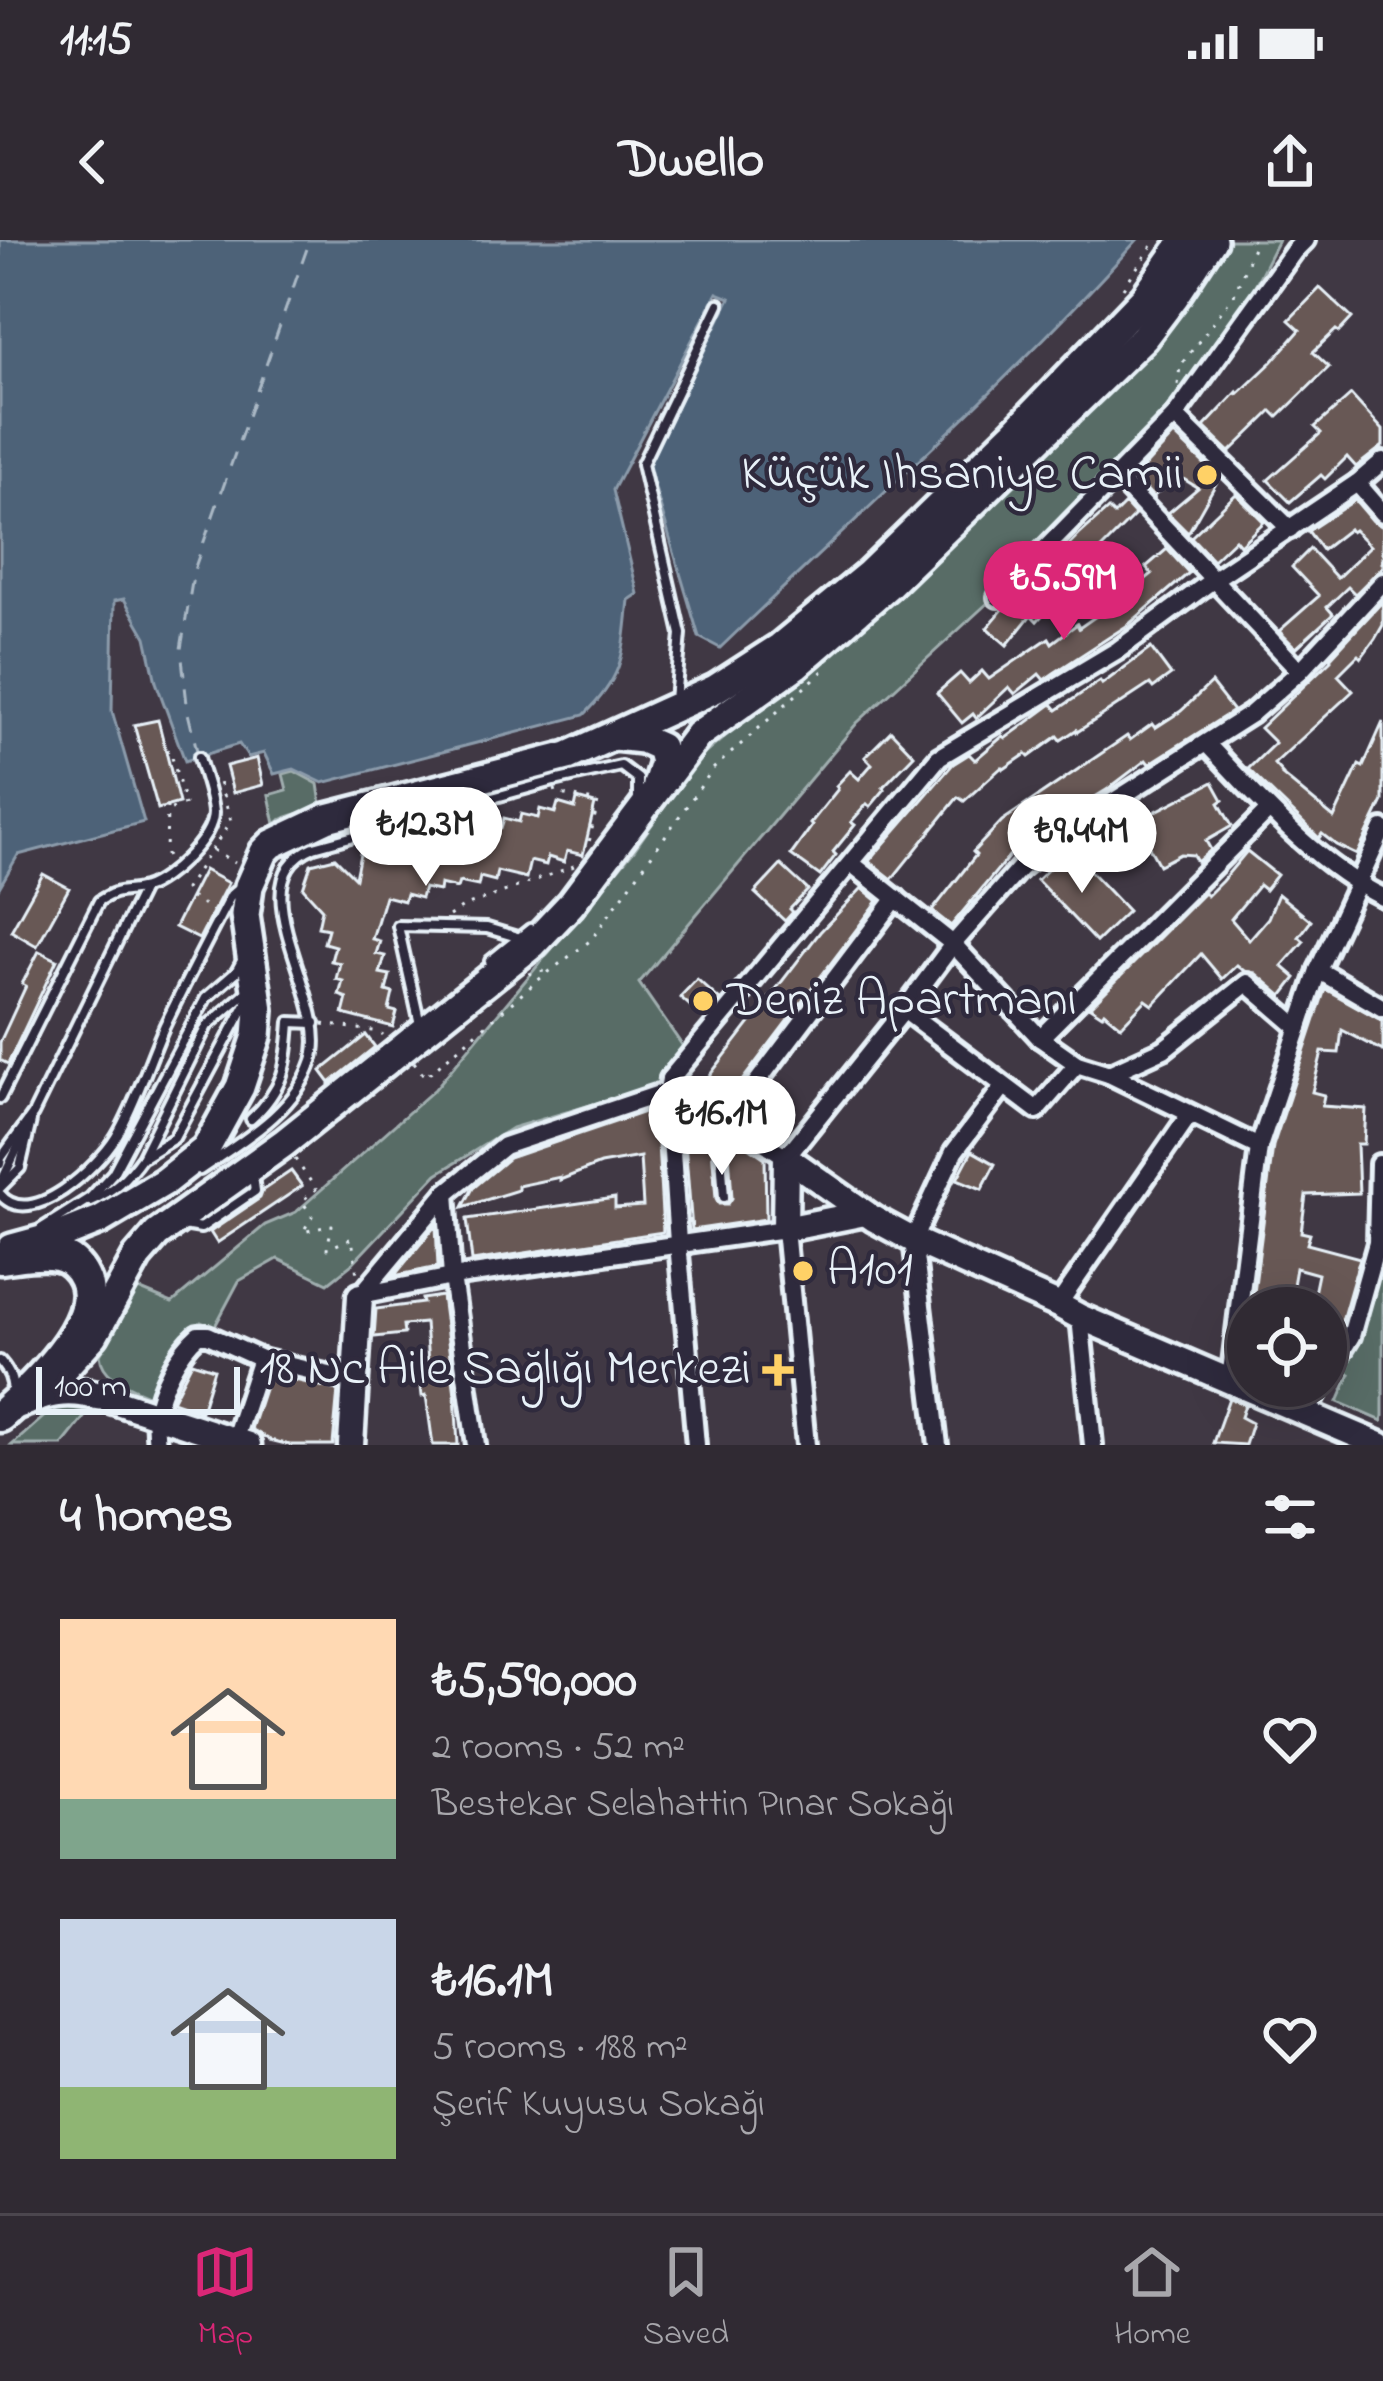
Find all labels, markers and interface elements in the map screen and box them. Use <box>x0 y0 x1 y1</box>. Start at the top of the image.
text: 11:15 <box>60 9 133 75</box>
text: Dwello <box>619 123 764 201</box>
icon: back <box>60 129 126 195</box>
icon: share <box>1257 129 1323 195</box>
place label: Küçük Ihsaniye Camii <box>741 438 1183 513</box>
marker: Küçük Ihsaniye Camii <box>1194 462 1220 488</box>
pin: ₺5.59M <box>966 541 1162 643</box>
text: ₺5.59M <box>1010 551 1118 608</box>
pin: ₺12.3M <box>328 787 524 889</box>
pin: ₺9.44M <box>984 794 1180 896</box>
text: ₺12.3M <box>377 797 475 854</box>
text: ₺9.44M <box>1035 804 1129 861</box>
place label: Deniz Apartmanı <box>725 964 1077 1039</box>
marker: Deniz Apartmanı <box>690 988 716 1014</box>
pin: ₺16.1M <box>624 1076 820 1178</box>
text: ₺16.1M <box>675 1086 769 1143</box>
place label: A101 <box>827 1234 913 1309</box>
marker: A101 <box>790 1258 816 1284</box>
map controls <box>1227 1287 1347 1407</box>
button: locate <box>1227 1287 1347 1407</box>
place label: 18 Nc Aile Sağlığı Merkezi <box>259 1333 751 1408</box>
marker: 18 Nc Aile Sağlığı Merkezi <box>762 1354 794 1386</box>
scale bar <box>36 1361 240 1414</box>
text: 100 m <box>54 1364 127 1412</box>
text: 4 homes <box>60 1480 233 1555</box>
icon: filters <box>1257 1484 1323 1550</box>
text: ₺5,590,000 <box>432 1645 637 1720</box>
icon: home <box>156 1667 300 1811</box>
icon: heart <box>1257 1706 1323 1772</box>
text: 2 rooms · 52 m² <box>432 1720 685 1777</box>
text: Bestekar Selahattin Pınar Sokağı <box>432 1777 954 1834</box>
text: ₺16.1M <box>432 1945 554 2020</box>
icon: home <box>156 1967 300 2111</box>
icon: heart <box>1257 2006 1323 2072</box>
text: 5 rooms · 188 m² <box>432 2020 688 2077</box>
text: Şerif Kuyusu Sokağı <box>432 2077 765 2134</box>
tab: Map <box>192 2239 258 2359</box>
tab: Saved <box>643 2239 729 2359</box>
tab: Home <box>1114 2239 1191 2359</box>

